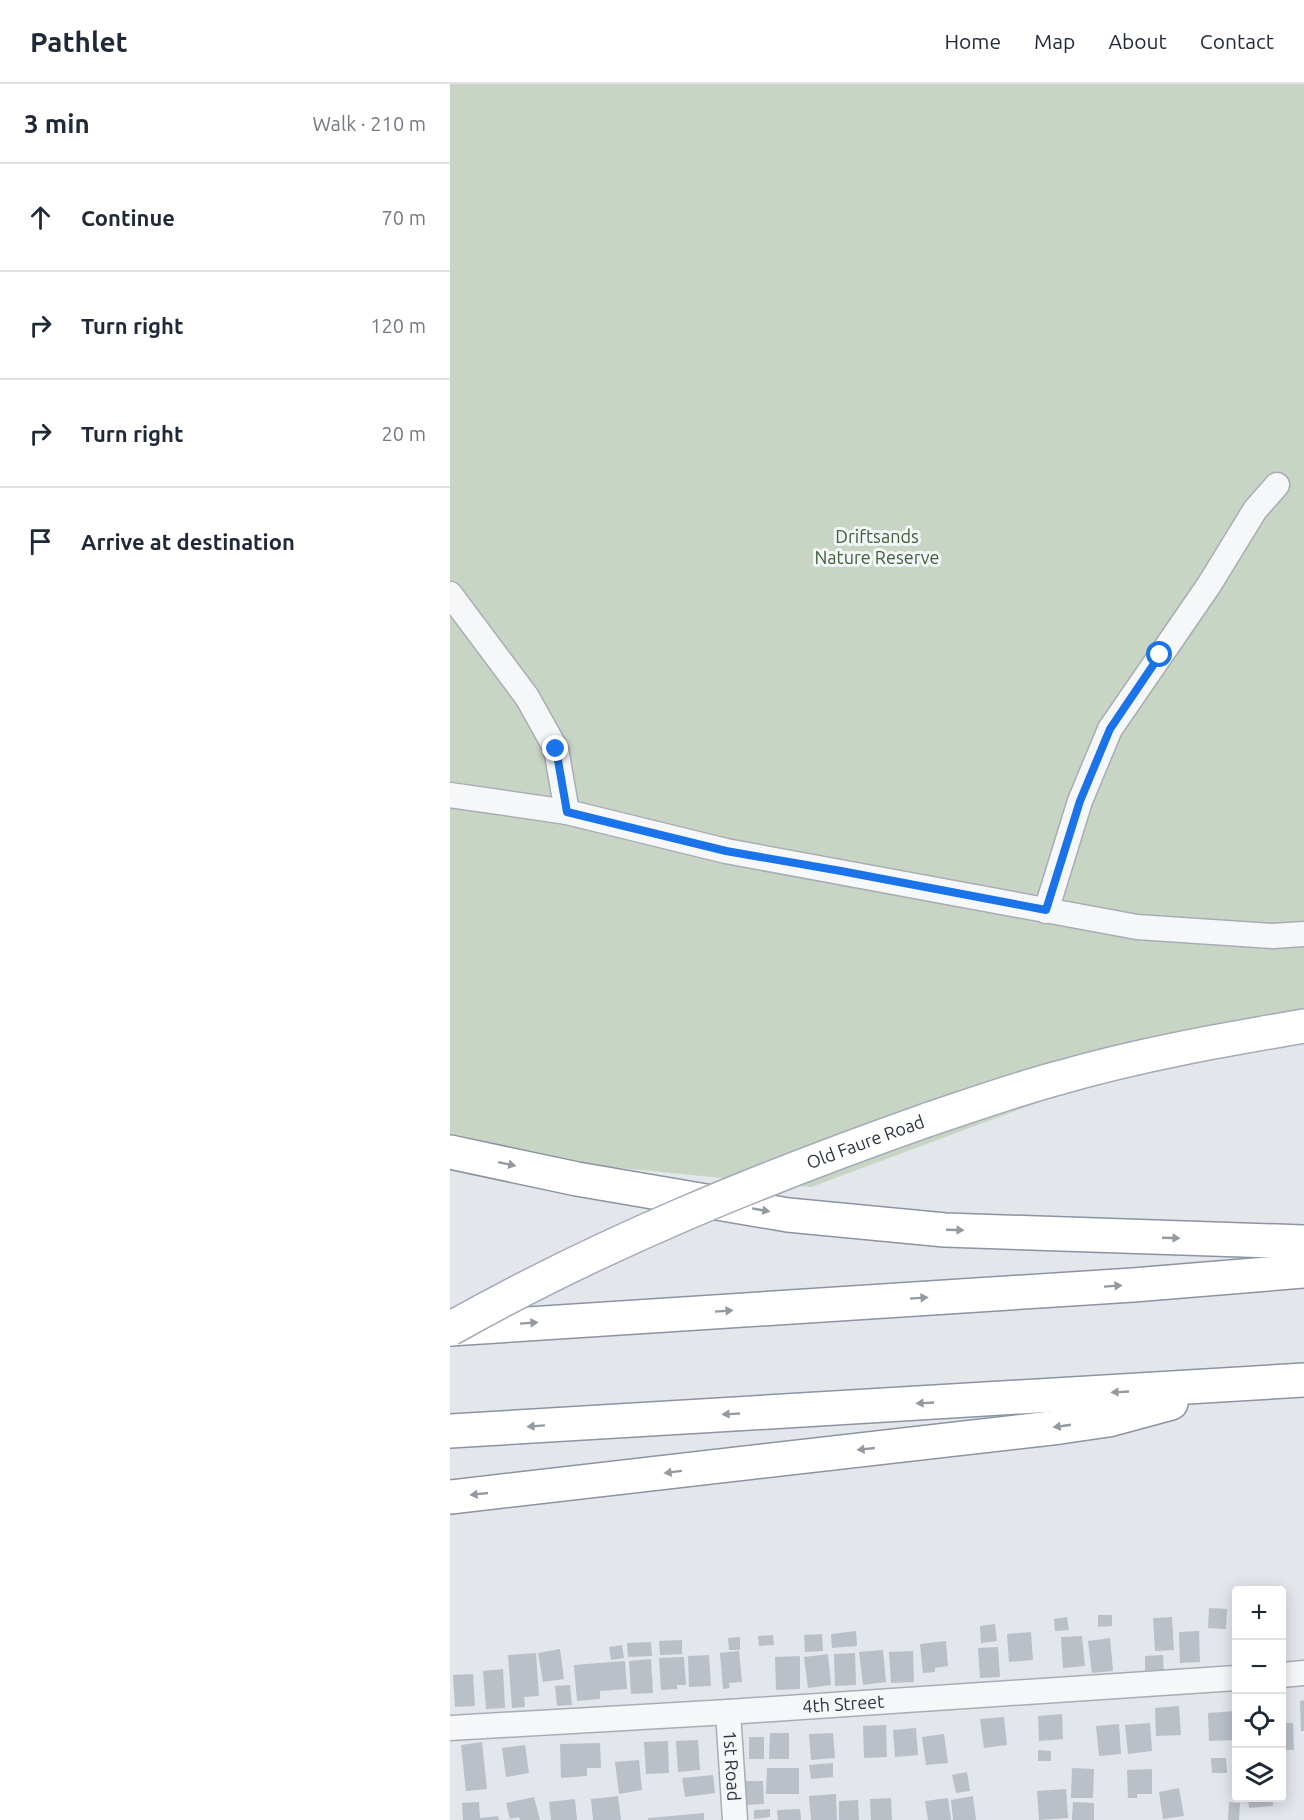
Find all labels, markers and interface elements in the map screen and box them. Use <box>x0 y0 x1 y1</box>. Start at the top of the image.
text: Pathlet <box>30 26 128 57</box>
text: Home <box>944 29 1001 53</box>
text: Map <box>1034 29 1075 53</box>
text: About <box>1108 29 1167 53</box>
text: Contact <box>1200 29 1274 53</box>
text: 3 min <box>24 109 90 138</box>
text: Walk · 210 m <box>313 112 426 135</box>
icon: ahead <box>24 201 57 234</box>
text: Continue <box>81 205 175 230</box>
text: 70 m <box>382 206 426 229</box>
icon: right <box>24 309 57 342</box>
text: Turn right <box>81 313 183 338</box>
text: 120 m <box>370 314 426 337</box>
icon: right <box>24 417 57 450</box>
text: Turn right <box>81 421 183 446</box>
text: 20 m <box>382 422 426 445</box>
icon: arrive <box>24 525 57 558</box>
park label: Driftsands Nature Reserve <box>814 526 940 567</box>
text: Arrive at destination <box>81 529 295 554</box>
route start <box>1146 641 1172 667</box>
route end <box>542 735 568 761</box>
street label: Old Faure Road <box>803 1111 927 1172</box>
one-way arrow <box>498 1160 516 1170</box>
one-way arrow <box>752 1206 771 1215</box>
one-way arrow <box>945 1226 964 1235</box>
one-way arrow <box>1161 1233 1180 1242</box>
one-way arrow <box>1104 1281 1123 1290</box>
one-way arrow <box>909 1294 928 1303</box>
one-way arrow <box>714 1306 733 1316</box>
one-way arrow <box>520 1319 539 1328</box>
one-way arrow <box>1110 1387 1129 1396</box>
one-way arrow <box>916 1398 935 1407</box>
one-way arrow <box>721 1409 740 1418</box>
one-way arrow <box>526 1421 545 1430</box>
one-way arrow <box>1052 1422 1071 1431</box>
one-way arrow <box>857 1444 876 1454</box>
one-way arrow <box>663 1467 682 1477</box>
one-way arrow <box>470 1489 489 1499</box>
map controls <box>1232 1586 1286 1802</box>
button: + <box>1232 1586 1286 1640</box>
button: − <box>1232 1640 1286 1694</box>
street label: 4th Street <box>802 1691 885 1716</box>
button: locate <box>1232 1694 1286 1748</box>
street label: 1st Road <box>720 1730 745 1802</box>
button: layers <box>1232 1748 1286 1802</box>

